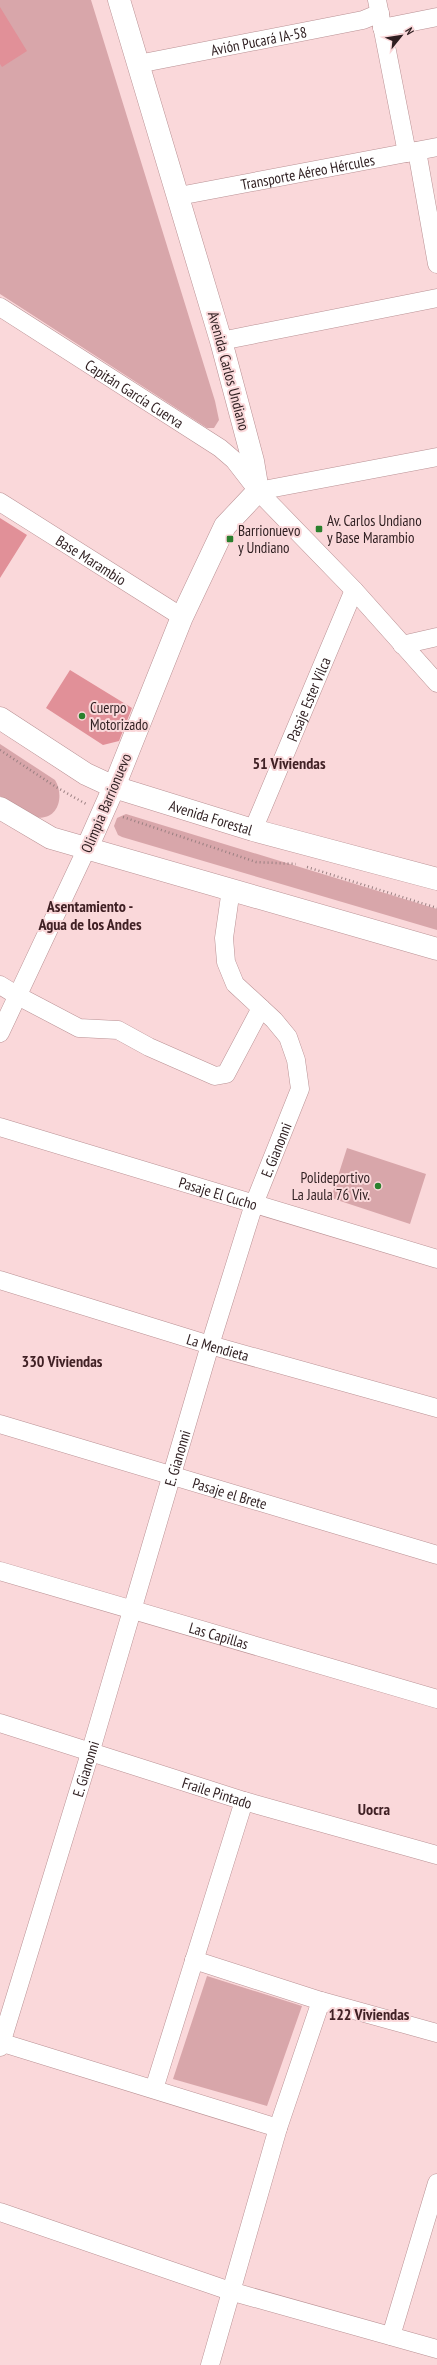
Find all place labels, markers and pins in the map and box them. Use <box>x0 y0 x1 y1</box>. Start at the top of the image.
place label: Av. Carlos Undiano y Base Marambio <box>327 511 422 547</box>
place label: Barrionuevo y Undiano <box>238 521 300 557</box>
marker: Av. Carlos Undiano y Base Marambio <box>314 524 324 534</box>
marker: Barrionuevo y Undiano <box>225 534 235 544</box>
place label: Cuerpo Motorizado <box>90 698 148 734</box>
marker: Cuerpo Motorizado <box>77 711 87 721</box>
place label: Polideportivo La Jaula 76 Viv. <box>292 1168 370 1204</box>
marker: Polideportivo La Jaula 76 Viv. <box>373 1181 383 1191</box>

